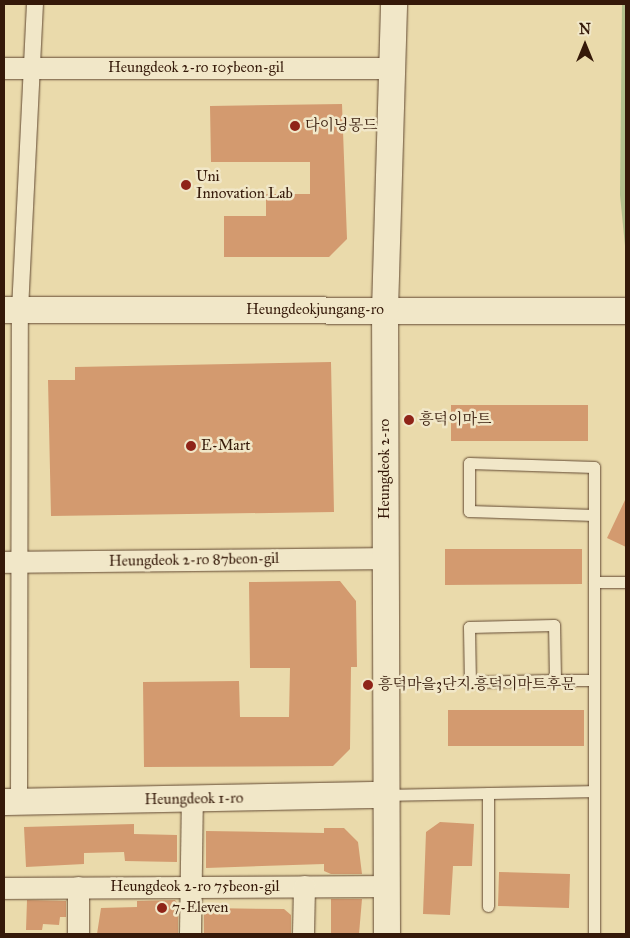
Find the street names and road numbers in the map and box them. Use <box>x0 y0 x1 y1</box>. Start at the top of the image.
street label: Heungdeok 2-ro 105beon-gil <box>108 59 284 77</box>
street label: Heungdeokjungang-ro <box>246 301 384 319</box>
street label: Heungdeok 2-ro <box>376 419 394 519</box>
street label: Heungdeok 2-ro 87beon-gil <box>109 550 279 570</box>
street label: Heungdeok 1-ro <box>144 789 244 809</box>
street label: Heungdeok 2-ro 75beon-gil <box>110 878 280 896</box>

